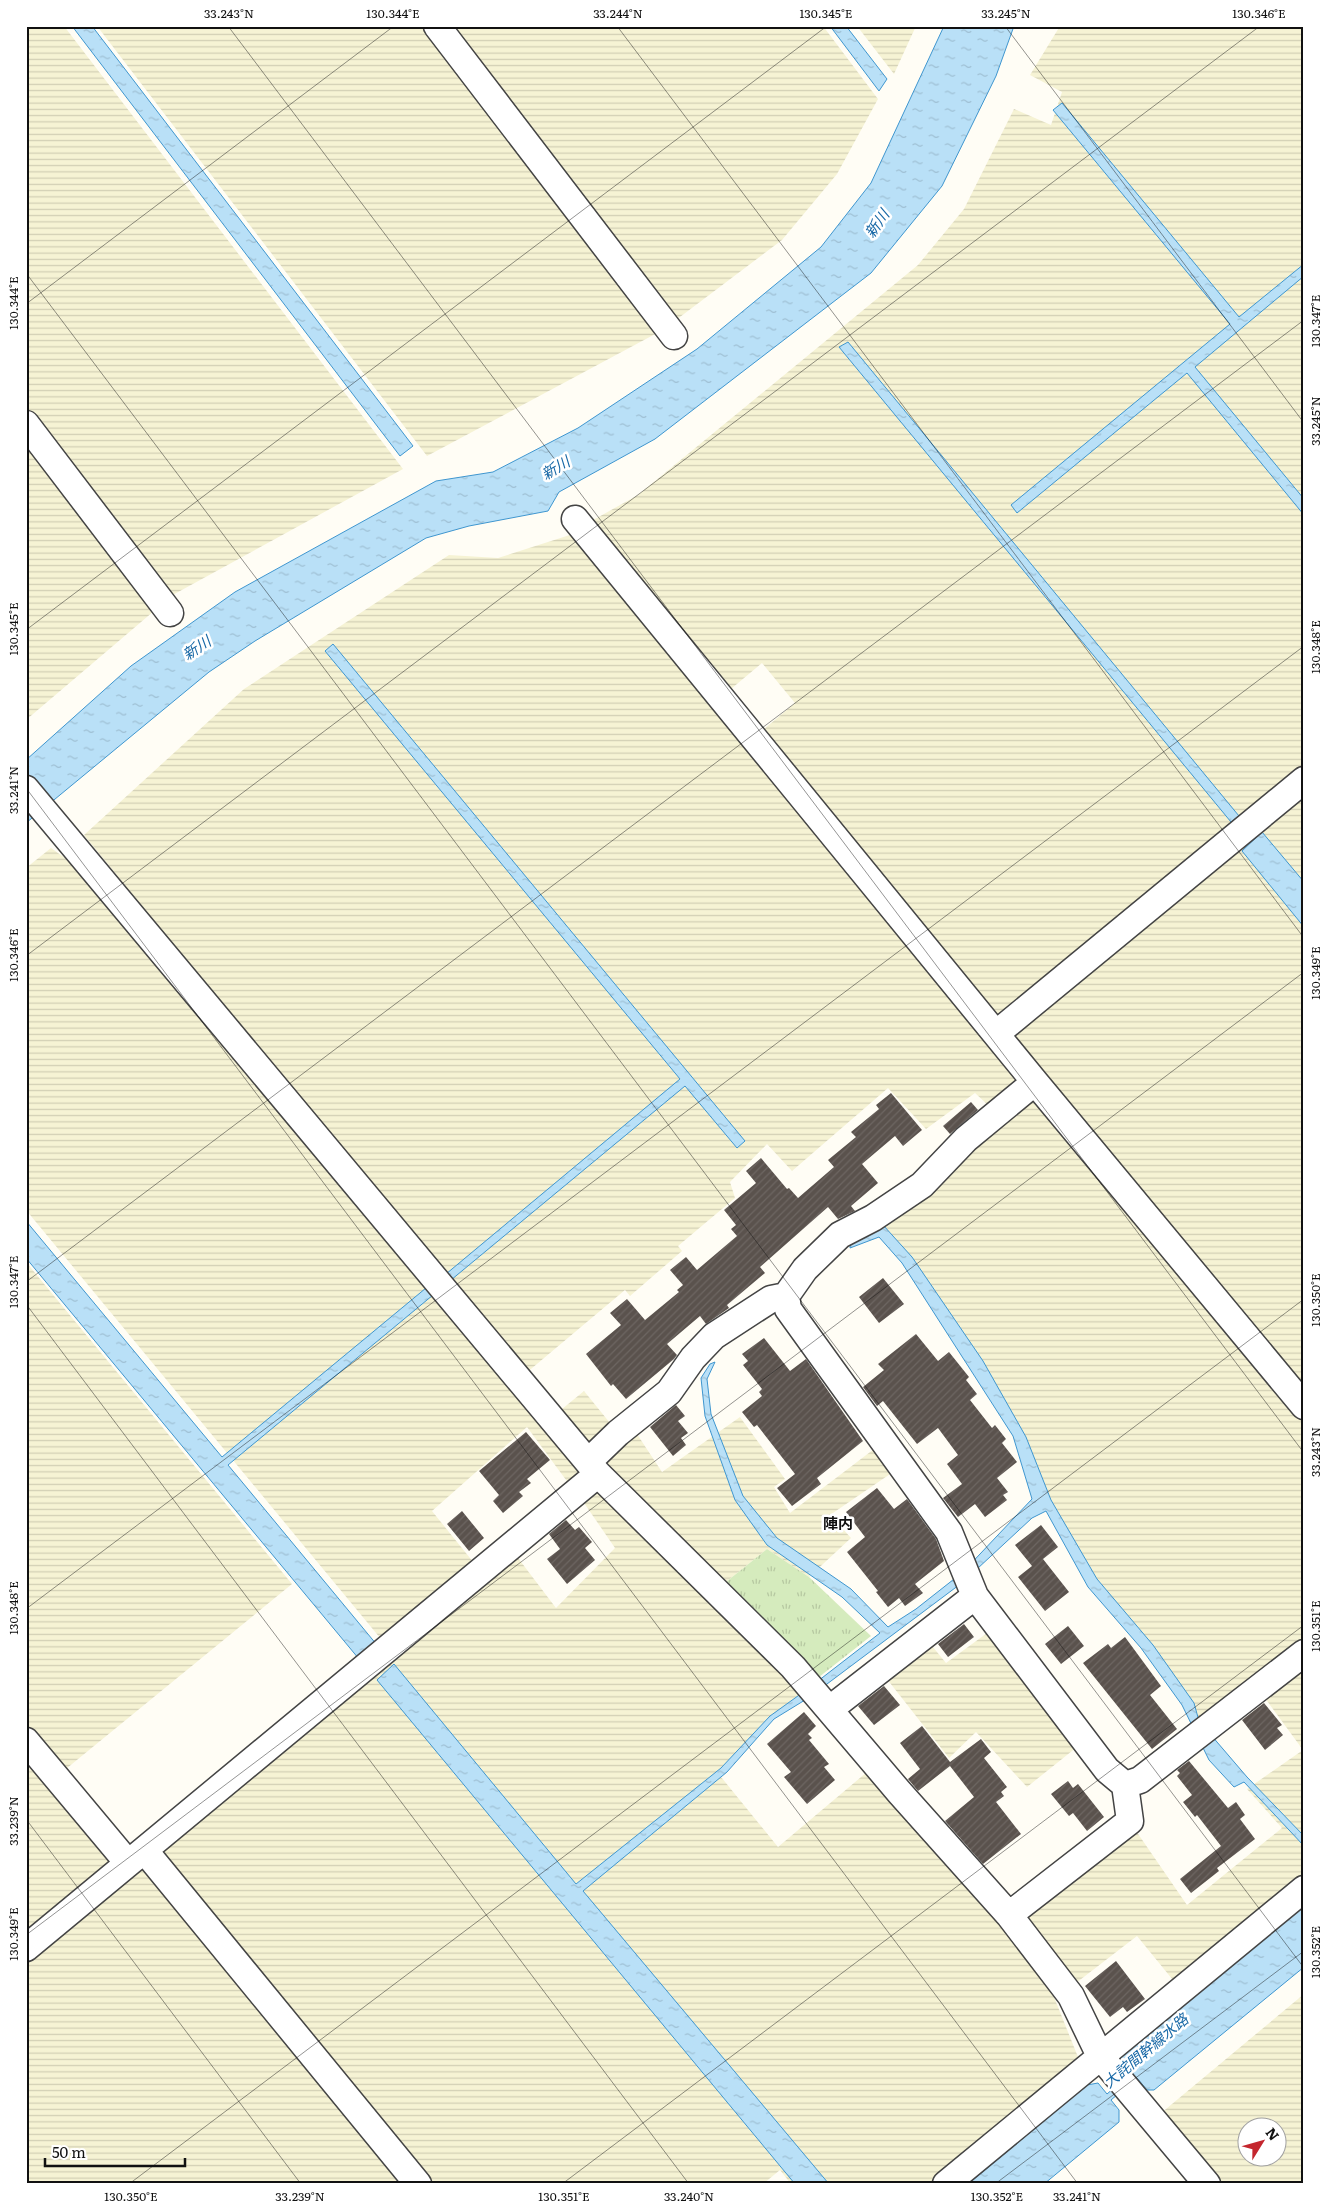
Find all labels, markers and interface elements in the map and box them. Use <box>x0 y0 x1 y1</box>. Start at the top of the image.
text: 33.243°N <box>204 4 254 22</box>
text: 130.344°E <box>366 4 420 22</box>
text: 33.244°N <box>593 4 643 22</box>
text: 130.345°E <box>799 4 853 22</box>
text: 33.245°N <box>981 4 1031 22</box>
text: 130.346°E <box>1232 4 1286 22</box>
water label: 新川 <box>858 202 895 242</box>
text: 130.344°E <box>4 276 22 330</box>
text: 130.347°E <box>1306 294 1324 347</box>
text: 33.245°N <box>1306 396 1324 446</box>
water label: 新川 <box>536 448 575 485</box>
text: 130.345°E <box>4 602 22 656</box>
text: 130.348°E <box>1306 620 1324 674</box>
water label: 新川 <box>177 628 217 665</box>
text: 33.241°N <box>4 766 22 814</box>
text: 130.346°E <box>4 928 22 982</box>
text: 130.349°E <box>1306 946 1324 1000</box>
text: 130.347°E <box>4 1255 22 1308</box>
text: 130.350°E <box>1306 1273 1324 1327</box>
text: 33.243°N <box>1306 1427 1324 1477</box>
district label: 陣内 <box>823 1511 853 1534</box>
text: 130.348°E <box>4 1581 22 1635</box>
text: 130.351°E <box>1306 1600 1324 1652</box>
text: 33.239°N <box>4 1796 22 1846</box>
text: 130.349°E <box>4 1907 22 1961</box>
text: 130.352°E <box>1306 1925 1324 1978</box>
water label: 大詫間幹線水路 <box>1097 2006 1194 2093</box>
north arrow <box>1238 2118 1288 2168</box>
text: N <box>1262 2123 1285 2144</box>
scale bar <box>45 2135 185 2167</box>
text: 50 m <box>52 2140 86 2163</box>
text: 130.350°E <box>104 2187 158 2205</box>
text: 33.239°N <box>275 2187 325 2205</box>
text: 130.351°E <box>538 2187 590 2205</box>
text: 33.240°N <box>664 2187 714 2205</box>
text: 130.352°E <box>971 2187 1024 2205</box>
text: 33.241°N <box>1053 2187 1101 2205</box>

